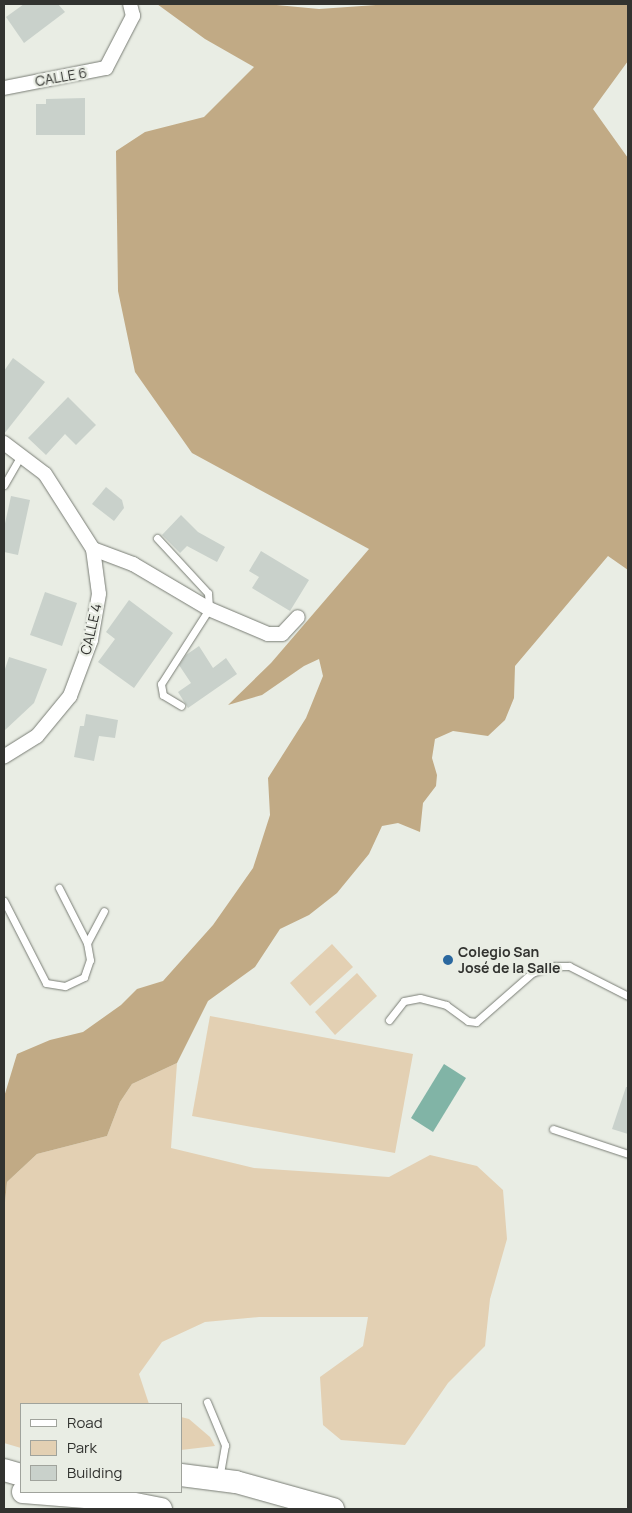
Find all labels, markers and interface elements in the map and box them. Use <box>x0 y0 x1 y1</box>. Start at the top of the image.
street label: CALLE 6 <box>34 64 88 90</box>
street label: CALLE 4 <box>77 602 105 656</box>
place label: Colegio San José de la Salle <box>458 944 561 976</box>
marker: Colegio San José de la Salle <box>442 954 454 966</box>
legend <box>20 1403 182 1493</box>
text: Road <box>67 1412 103 1433</box>
text: Park <box>67 1437 97 1458</box>
text: Building <box>67 1462 122 1483</box>

